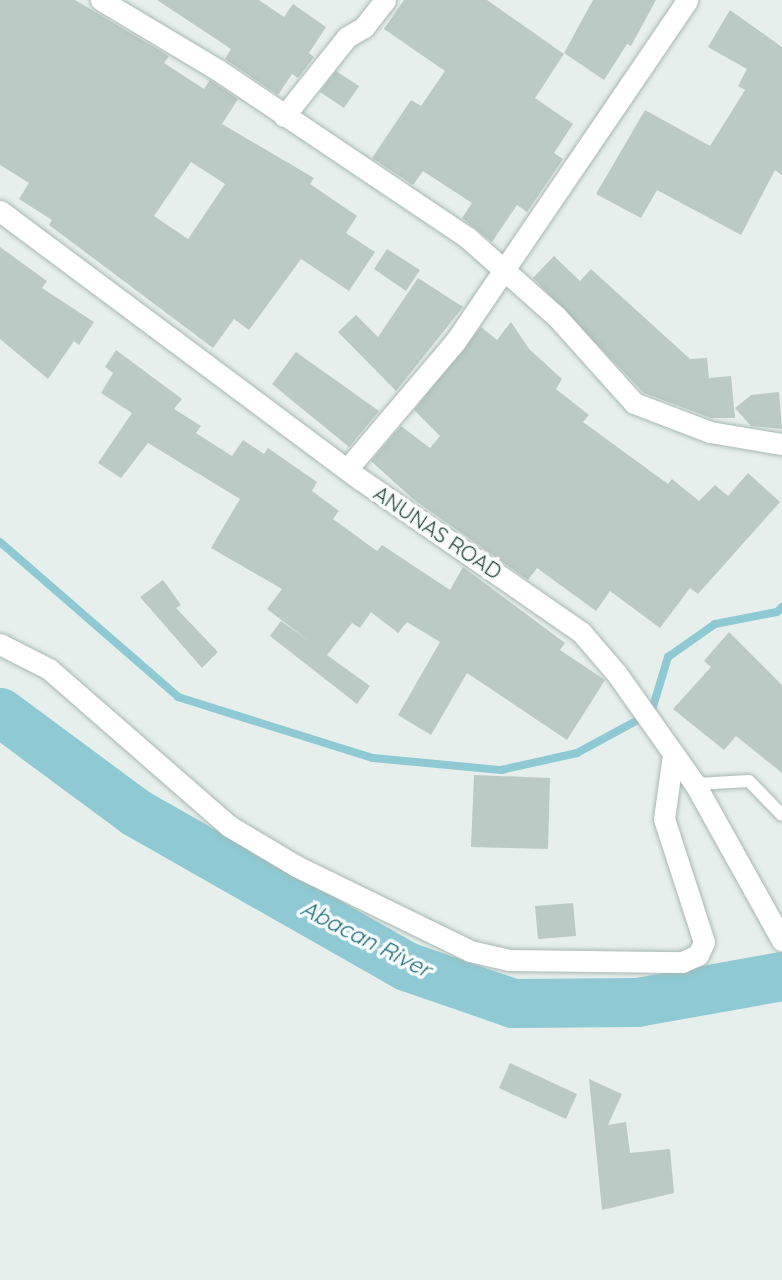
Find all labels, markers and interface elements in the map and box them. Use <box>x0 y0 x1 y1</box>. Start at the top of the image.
street label: ANUNAS ROAD <box>369 480 507 584</box>
water label: Abacan River <box>296 894 436 984</box>

